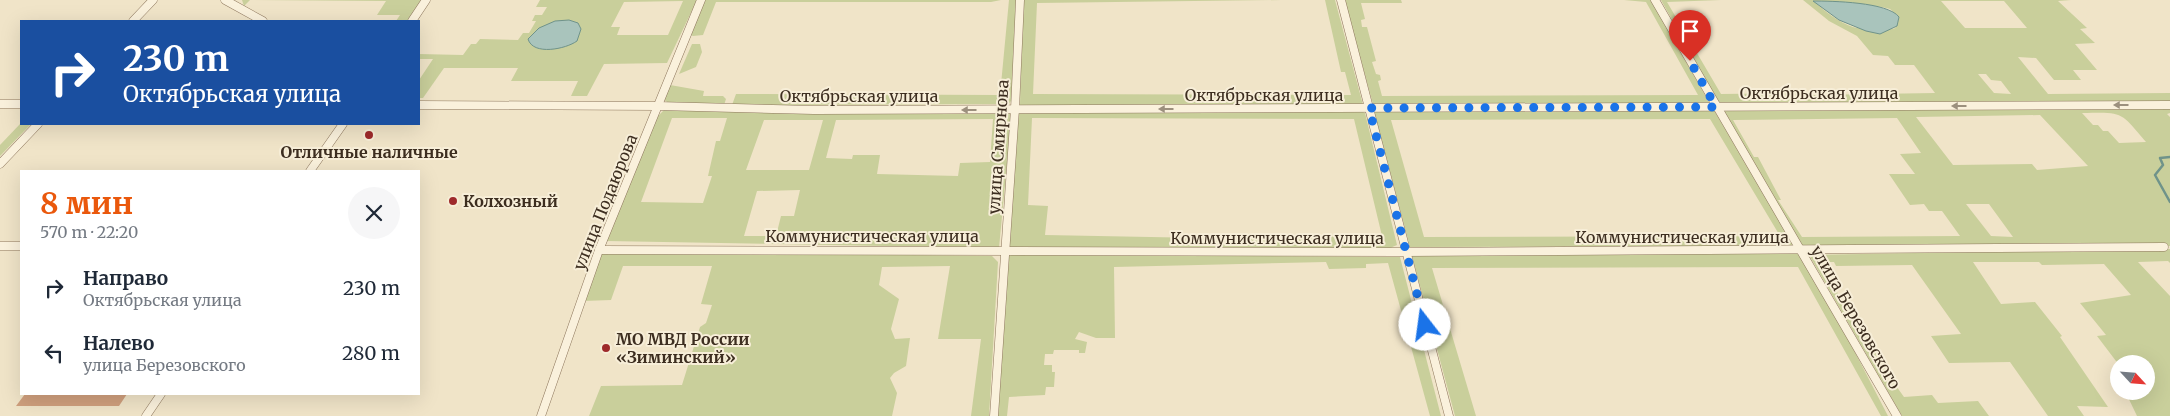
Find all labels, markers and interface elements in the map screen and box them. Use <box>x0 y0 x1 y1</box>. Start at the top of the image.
pin <box>1669 10 1711 61</box>
icon: arrive <box>1676 17 1704 45</box>
text: 230 m <box>123 37 229 81</box>
icon: right <box>40 40 105 105</box>
street label: улица Смирнова <box>983 78 1013 215</box>
text: Октябрьская улица <box>123 80 341 108</box>
street label: Октябрьская улица <box>1740 83 1899 103</box>
street label: Октябрьская улица <box>1185 85 1344 105</box>
street label: Октябрьская улица <box>780 86 939 106</box>
one-way arrow <box>2113 101 2129 109</box>
one-way arrow <box>1951 102 1967 110</box>
one-way arrow <box>1158 105 1174 113</box>
one-way arrow <box>961 106 977 114</box>
marker: Отличные наличные <box>363 129 375 141</box>
street label: улица Подаюрова <box>569 131 642 273</box>
place label: Отличные наличные <box>280 142 458 162</box>
text: 8 мин <box>40 184 133 222</box>
button: close <box>348 187 400 239</box>
place label: Колхозный <box>463 191 558 211</box>
marker: Колхозный <box>447 195 459 207</box>
text: 570 m · 22:20 <box>40 222 138 242</box>
street label: Коммунистическая улица <box>765 226 979 246</box>
street label: Коммунистическая улица <box>1575 227 1789 247</box>
street label: Коммунистическая улица <box>1170 228 1384 248</box>
street label: улица Березовского <box>1807 242 1905 392</box>
text: Направо <box>83 266 168 290</box>
icon: right <box>40 274 68 302</box>
text: 230 m <box>343 276 400 300</box>
text: Октябрьская улица <box>83 290 242 310</box>
position arrow <box>1398 298 1450 350</box>
place label: МО МВД России «Зиминский» <box>616 329 750 367</box>
text: Налево <box>83 331 154 355</box>
icon: left <box>40 339 68 367</box>
text: 280 m <box>342 341 400 365</box>
marker: МО МВД России «Зиминский» <box>600 342 612 354</box>
text: улица Березовского <box>83 355 246 375</box>
north arrow <box>2110 355 2155 400</box>
map controls <box>2110 355 2155 400</box>

